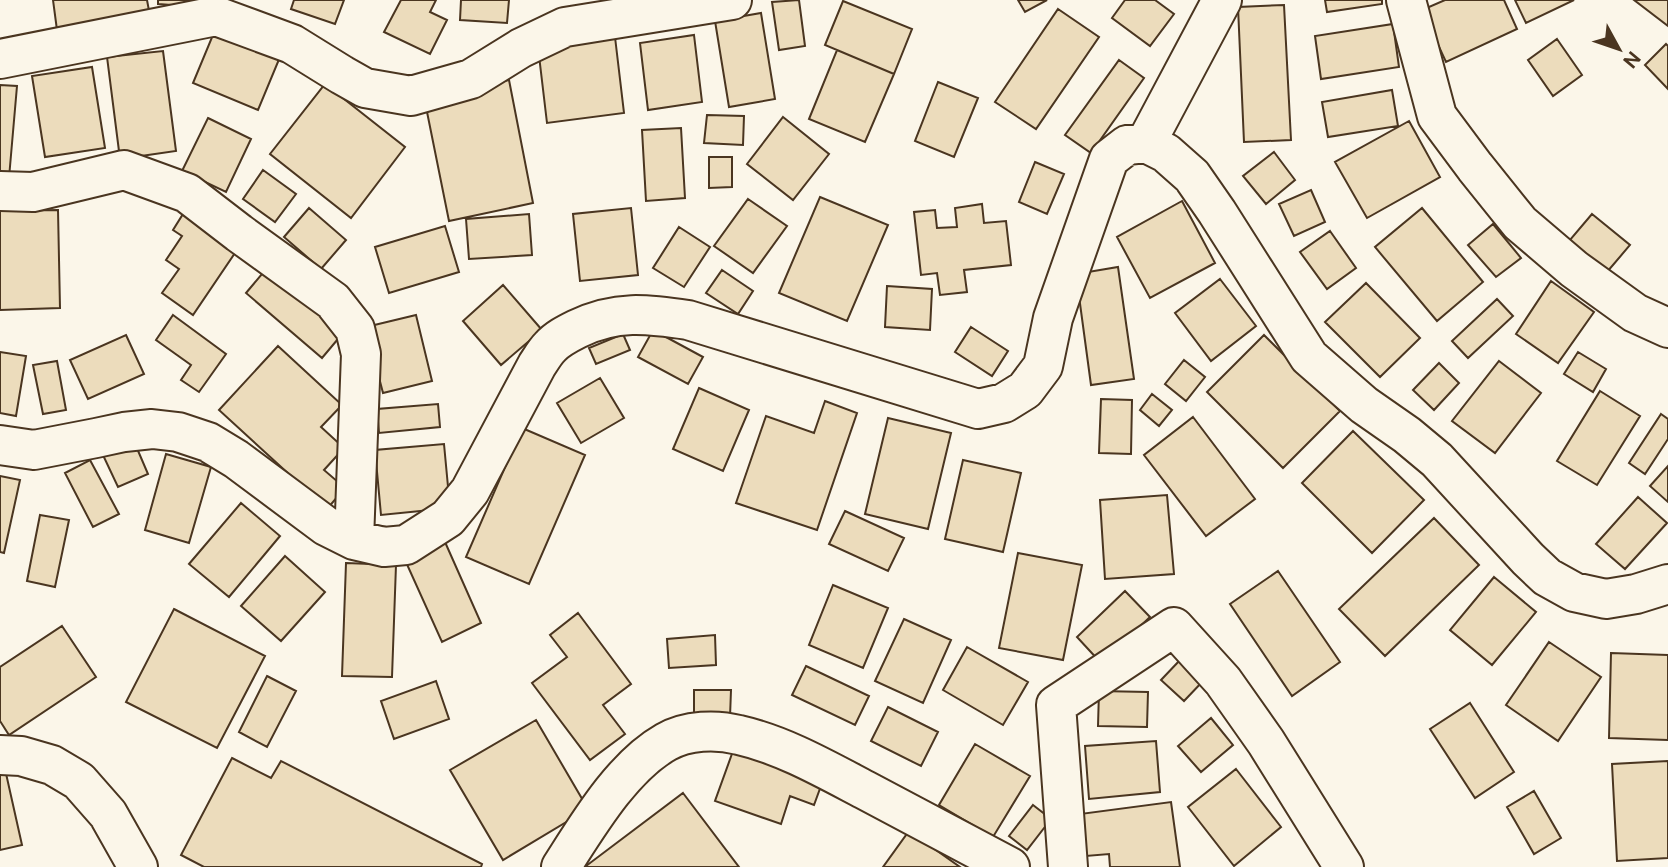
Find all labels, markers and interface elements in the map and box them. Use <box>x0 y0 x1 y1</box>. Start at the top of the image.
north arrow <box>1584 14 1654 84</box>
text: N <box>1619 47 1645 73</box>

